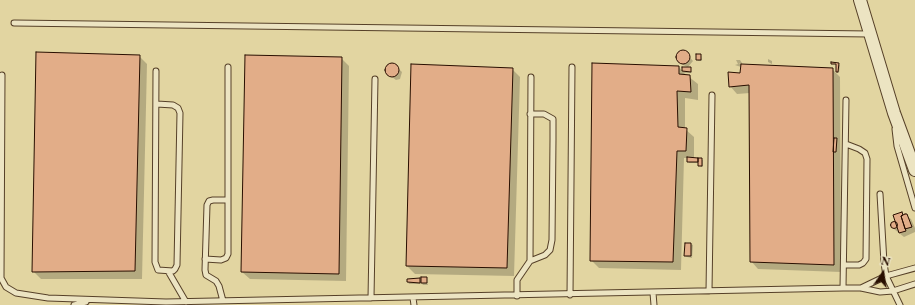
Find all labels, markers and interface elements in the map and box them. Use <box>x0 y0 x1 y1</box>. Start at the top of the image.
north arrow <box>863 253 903 293</box>
text: N <box>880 253 892 269</box>

